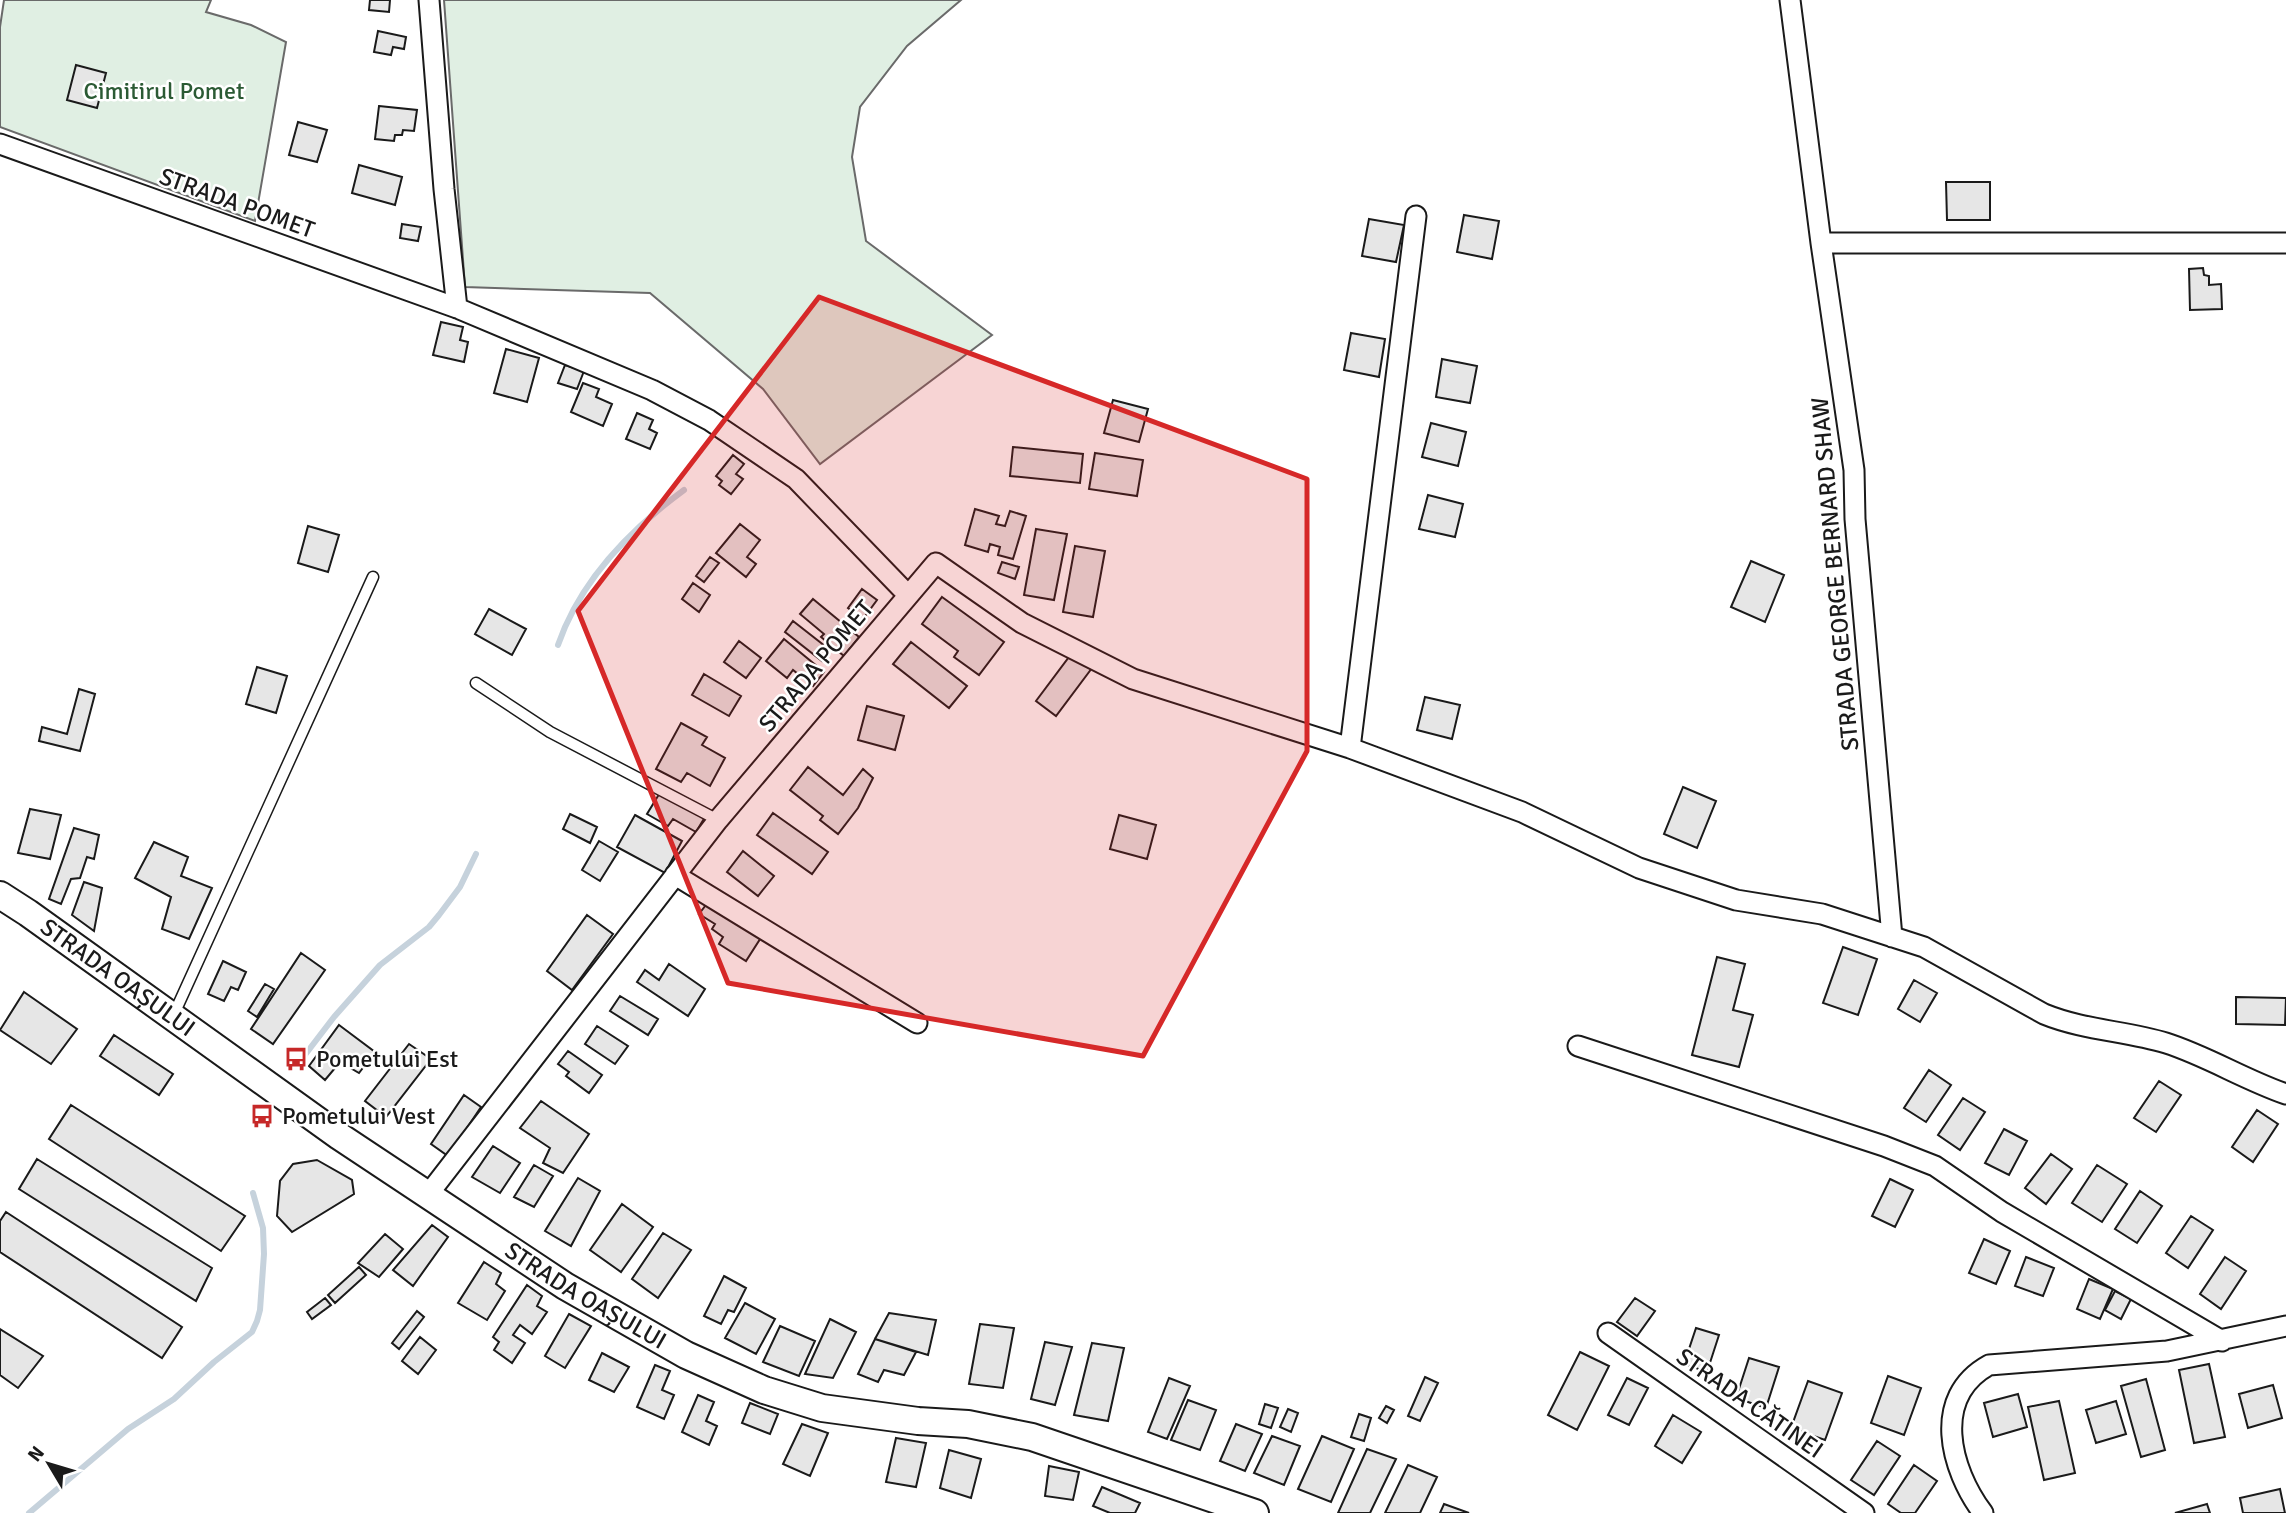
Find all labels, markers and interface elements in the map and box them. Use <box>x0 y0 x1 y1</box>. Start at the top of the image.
park label: Cimitirul Pomet <box>84 76 244 106</box>
street label: STRADA POMET <box>155 161 319 245</box>
street label: STRADA GEORGE BERNARD SHAW <box>1805 396 1865 752</box>
street label: STRADA POMET <box>752 594 880 738</box>
street label: STRADA OAȘULUI <box>35 912 201 1043</box>
place label: Pometului Est <box>316 1044 458 1074</box>
bus stop icon: Pometului Est <box>282 1045 310 1073</box>
place label: Pometului Vest <box>282 1101 435 1131</box>
bus stop icon: Pometului Vest <box>248 1102 276 1130</box>
street label: STRADA OAȘULUI <box>499 1235 672 1356</box>
street label: STRADA CĂTINEI <box>1671 1341 1829 1465</box>
north arrow <box>14 1429 84 1499</box>
text: N <box>23 1442 50 1467</box>

